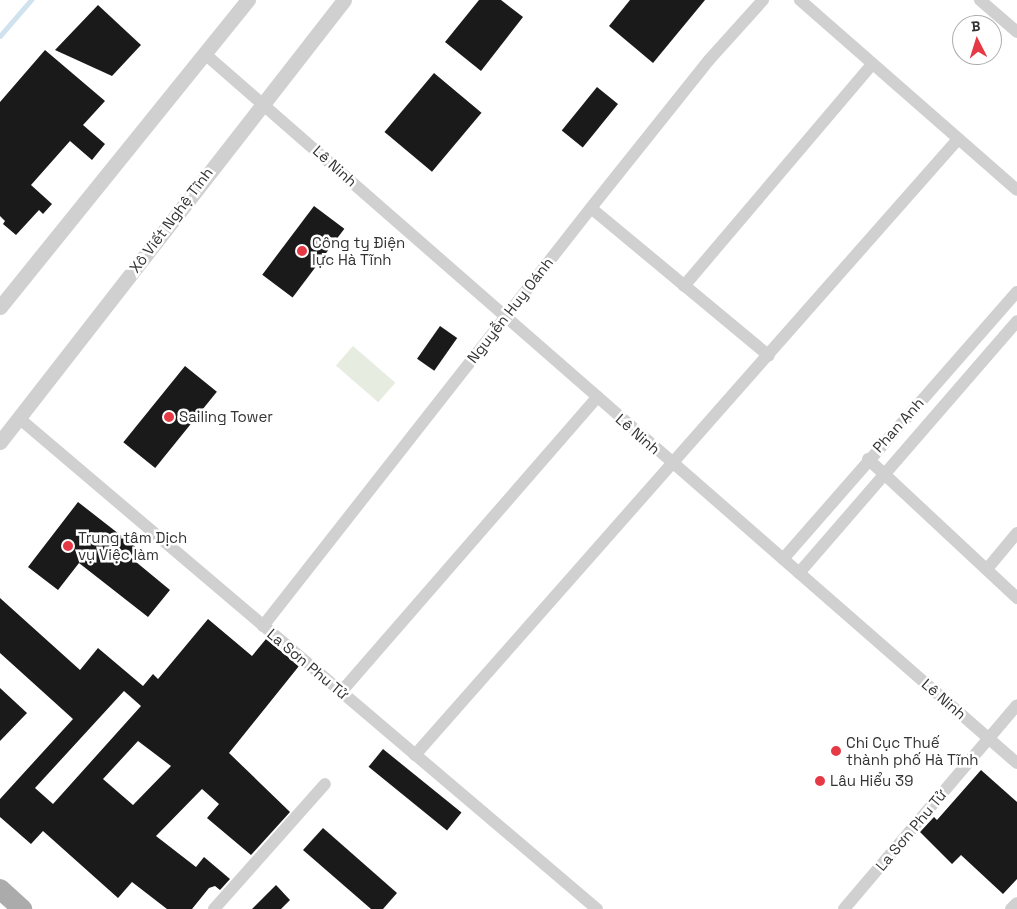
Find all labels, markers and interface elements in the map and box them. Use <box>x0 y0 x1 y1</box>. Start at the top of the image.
north arrow <box>952 15 1002 65</box>
text: B <box>970 17 981 35</box>
street label: Lê Ninh <box>309 142 361 190</box>
street label: Xô Viết Nghệ Tĩnh <box>125 164 217 276</box>
place label: Công ty Điện lực Hà Tĩnh <box>312 233 405 268</box>
marker: Công ty Điện lực Hà Tĩnh <box>296 245 308 257</box>
street label: Nguyễn Huy Oánh <box>463 254 557 366</box>
street label: Phan Anh <box>869 394 927 456</box>
place label: Sailing Tower <box>179 408 273 426</box>
street label: Lê Ninh <box>612 410 664 458</box>
marker: Sailing Tower <box>163 411 175 423</box>
place label: Trung tâm Dịch vụ Việc làm <box>78 528 187 563</box>
marker: Trung tâm Dịch vụ Việc làm <box>62 540 74 552</box>
street label: La Sơn Phu Tử <box>263 625 353 703</box>
street label: Lê Ninh <box>918 675 970 723</box>
place label: Chi Cục Thuế thành phố Hà Tĩnh <box>846 733 979 768</box>
marker: Chi Cục Thuế thành phố Hà Tĩnh <box>830 745 842 757</box>
place label: Lâu Hiểu 39 <box>830 772 913 790</box>
marker: Lâu Hiểu 39 <box>814 775 826 787</box>
street label: La Sơn Phu Tử <box>872 785 950 875</box>

